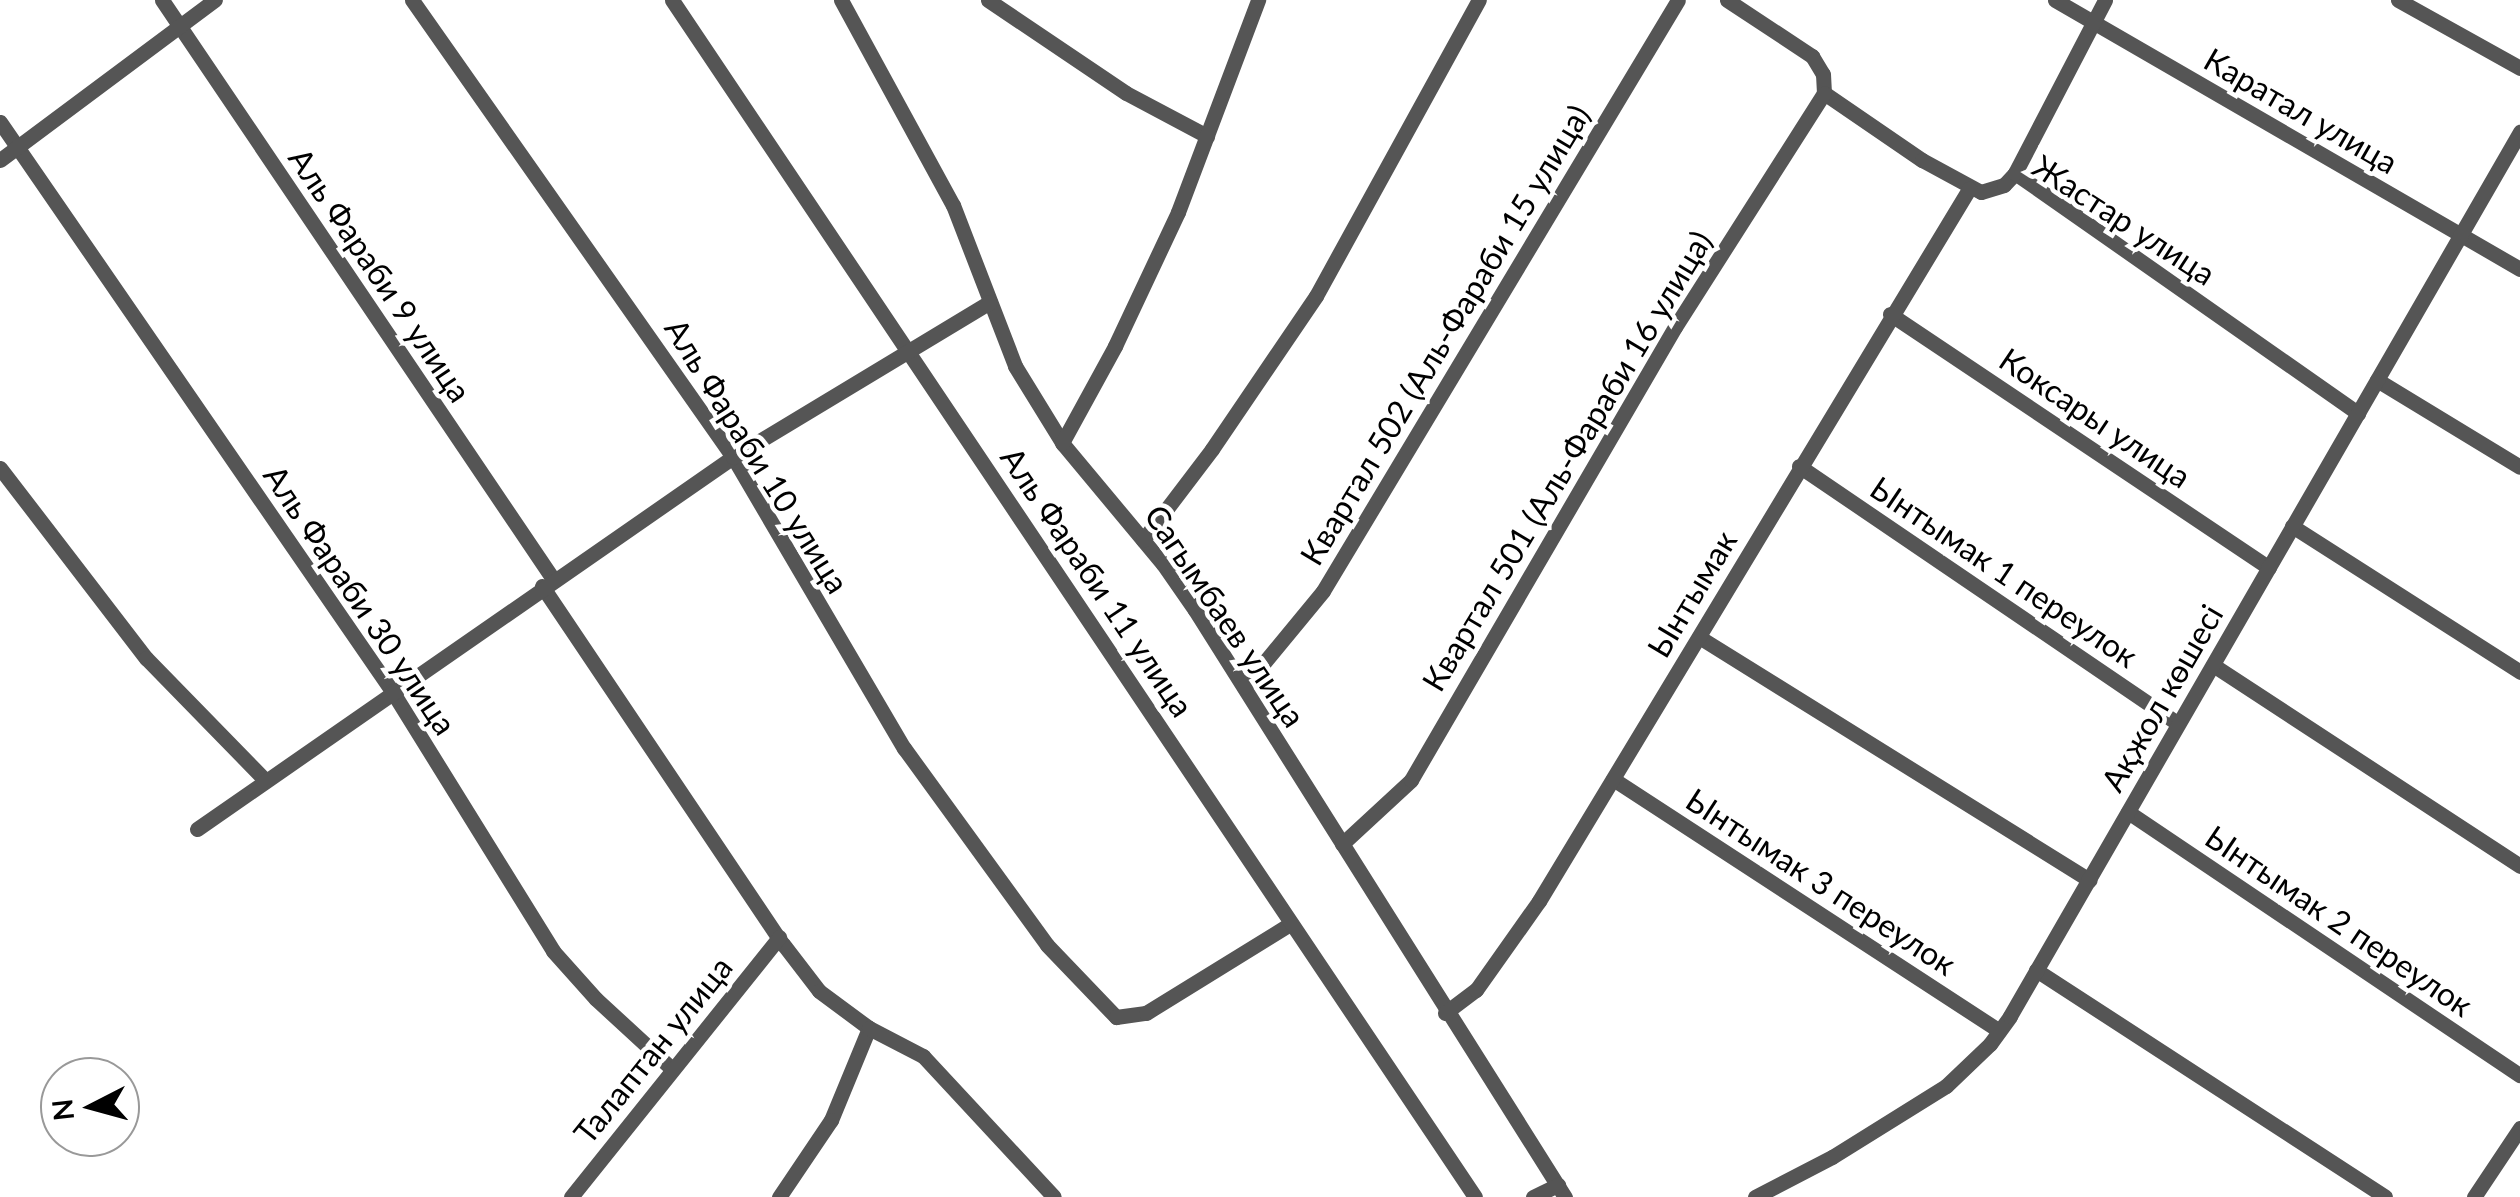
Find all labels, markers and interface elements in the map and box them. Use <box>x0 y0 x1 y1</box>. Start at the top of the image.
street label: Каратал улица <box>2198 40 2404 182</box>
street label: Квартал 502 (Аль-Фараби 15 улица) <box>1292 98 1598 572</box>
street label: Аль Фараби 9 улица <box>281 141 479 409</box>
street label: Жастар улица <box>2026 147 2222 293</box>
street label: Квартал 501 (Аль-Фараби 16 улица) <box>1414 224 1720 698</box>
street label: Аль Фараби 10 улица <box>657 312 857 600</box>
street label: Коксары улица <box>1992 340 2198 496</box>
street label: Аль Фараби 11 улица <box>993 440 1201 724</box>
street label: Аль Фараби 30 улица <box>256 458 464 742</box>
street label: Ынтымак 1 переулок <box>1863 468 2145 676</box>
street label: Сагымбаев улица <box>1137 498 1313 734</box>
street label: Ынтымак <box>1639 524 1745 664</box>
street label: Ақжол көшесі <box>2093 598 2231 798</box>
street label: Ынтымак 3 переулок <box>1679 781 1963 983</box>
street label: Ынтымак 2 переулок <box>2198 817 2480 1025</box>
street label: Талаптан улица <box>566 949 740 1151</box>
north arrow <box>40 1057 140 1157</box>
text: N <box>44 1097 80 1122</box>

